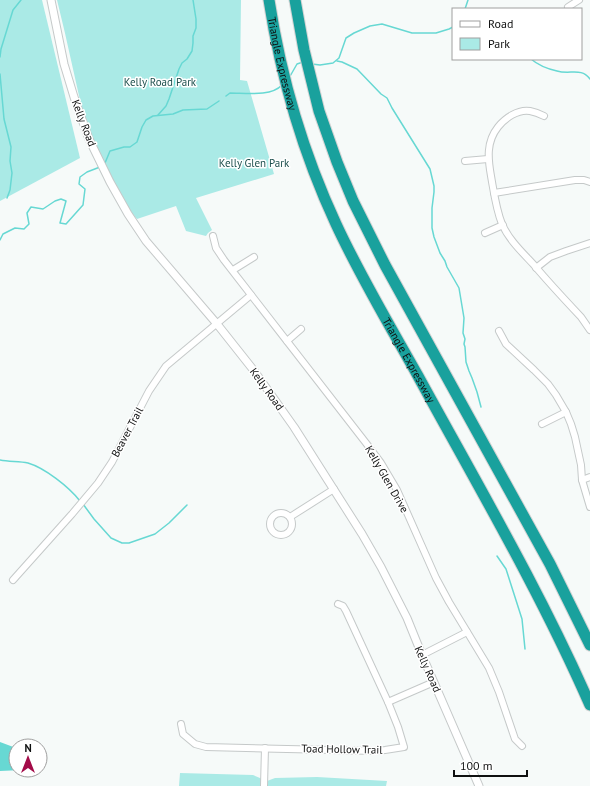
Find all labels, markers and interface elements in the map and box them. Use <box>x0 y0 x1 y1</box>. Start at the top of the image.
legend <box>452 8 582 60</box>
street label: Triangle Expressway <box>265 16 300 113</box>
text: Road <box>488 16 513 31</box>
text: Park <box>488 36 510 51</box>
park label: Kelly Road Park <box>124 75 197 89</box>
street label: Kelly Road <box>69 98 99 149</box>
park label: Kelly Glen Park <box>219 156 290 170</box>
street label: Triangle Expressway <box>379 315 439 406</box>
street label: Kelly Road <box>247 365 287 413</box>
street label: Beaver Trail <box>108 404 146 460</box>
street label: Kelly Glen Drive <box>362 443 412 515</box>
street label: Kelly Road <box>412 644 444 694</box>
north arrow <box>8 738 48 778</box>
text: N <box>24 741 32 755</box>
street label: Toad Hollow Trail <box>301 741 383 757</box>
scale bar <box>454 752 527 778</box>
text: 100 m <box>460 758 493 773</box>

